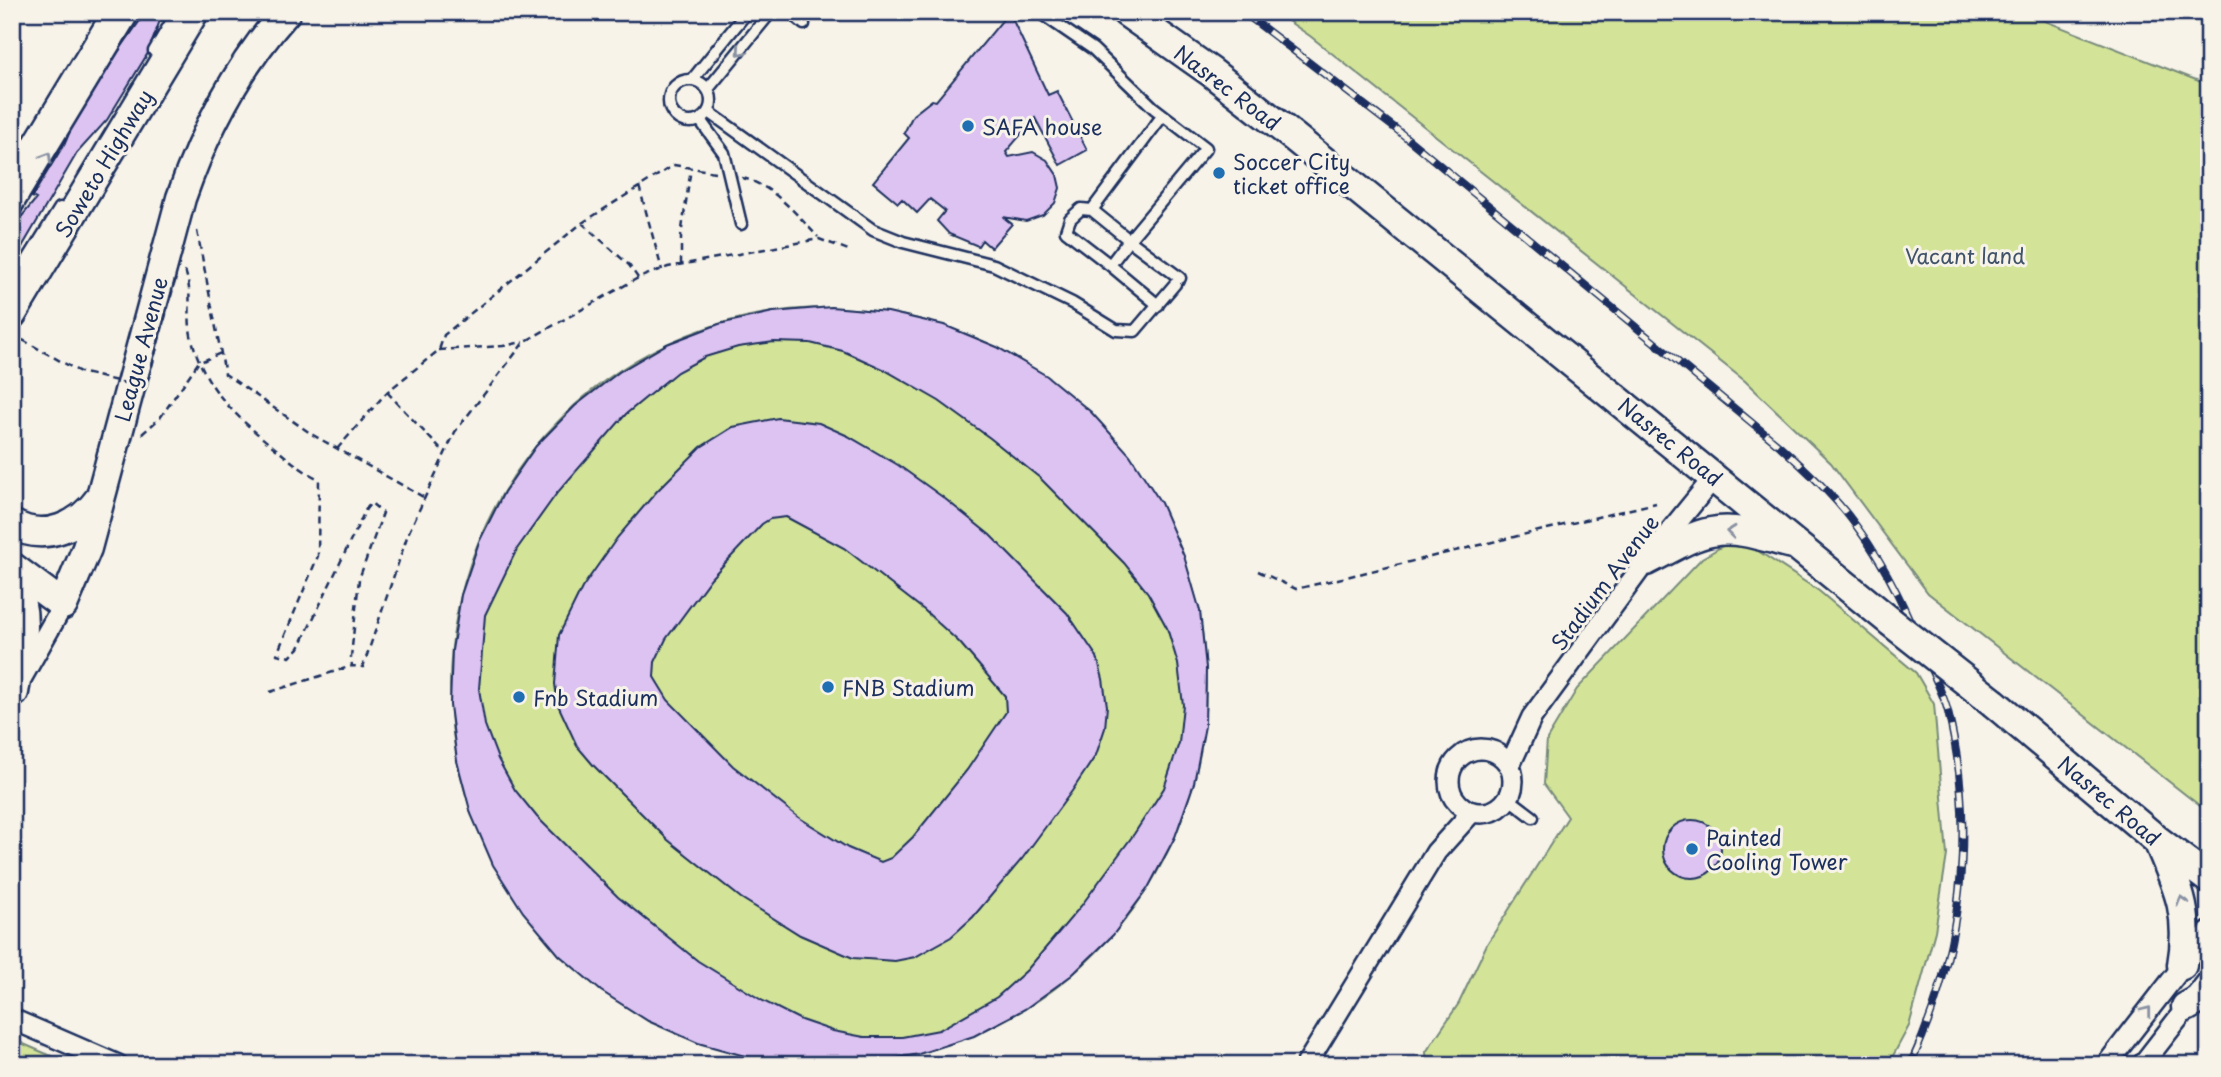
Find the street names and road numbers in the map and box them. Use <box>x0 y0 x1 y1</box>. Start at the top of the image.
street label: Nasrec Road <box>1168 36 1288 138</box>
street label: Soweto Highway <box>46 83 160 243</box>
street label: League Avenue <box>105 273 175 425</box>
street label: Nasrec Road <box>1612 389 1730 493</box>
street label: Stadium Avenue <box>1542 507 1666 657</box>
street label: Nasrec Road <box>2051 747 2169 853</box>

